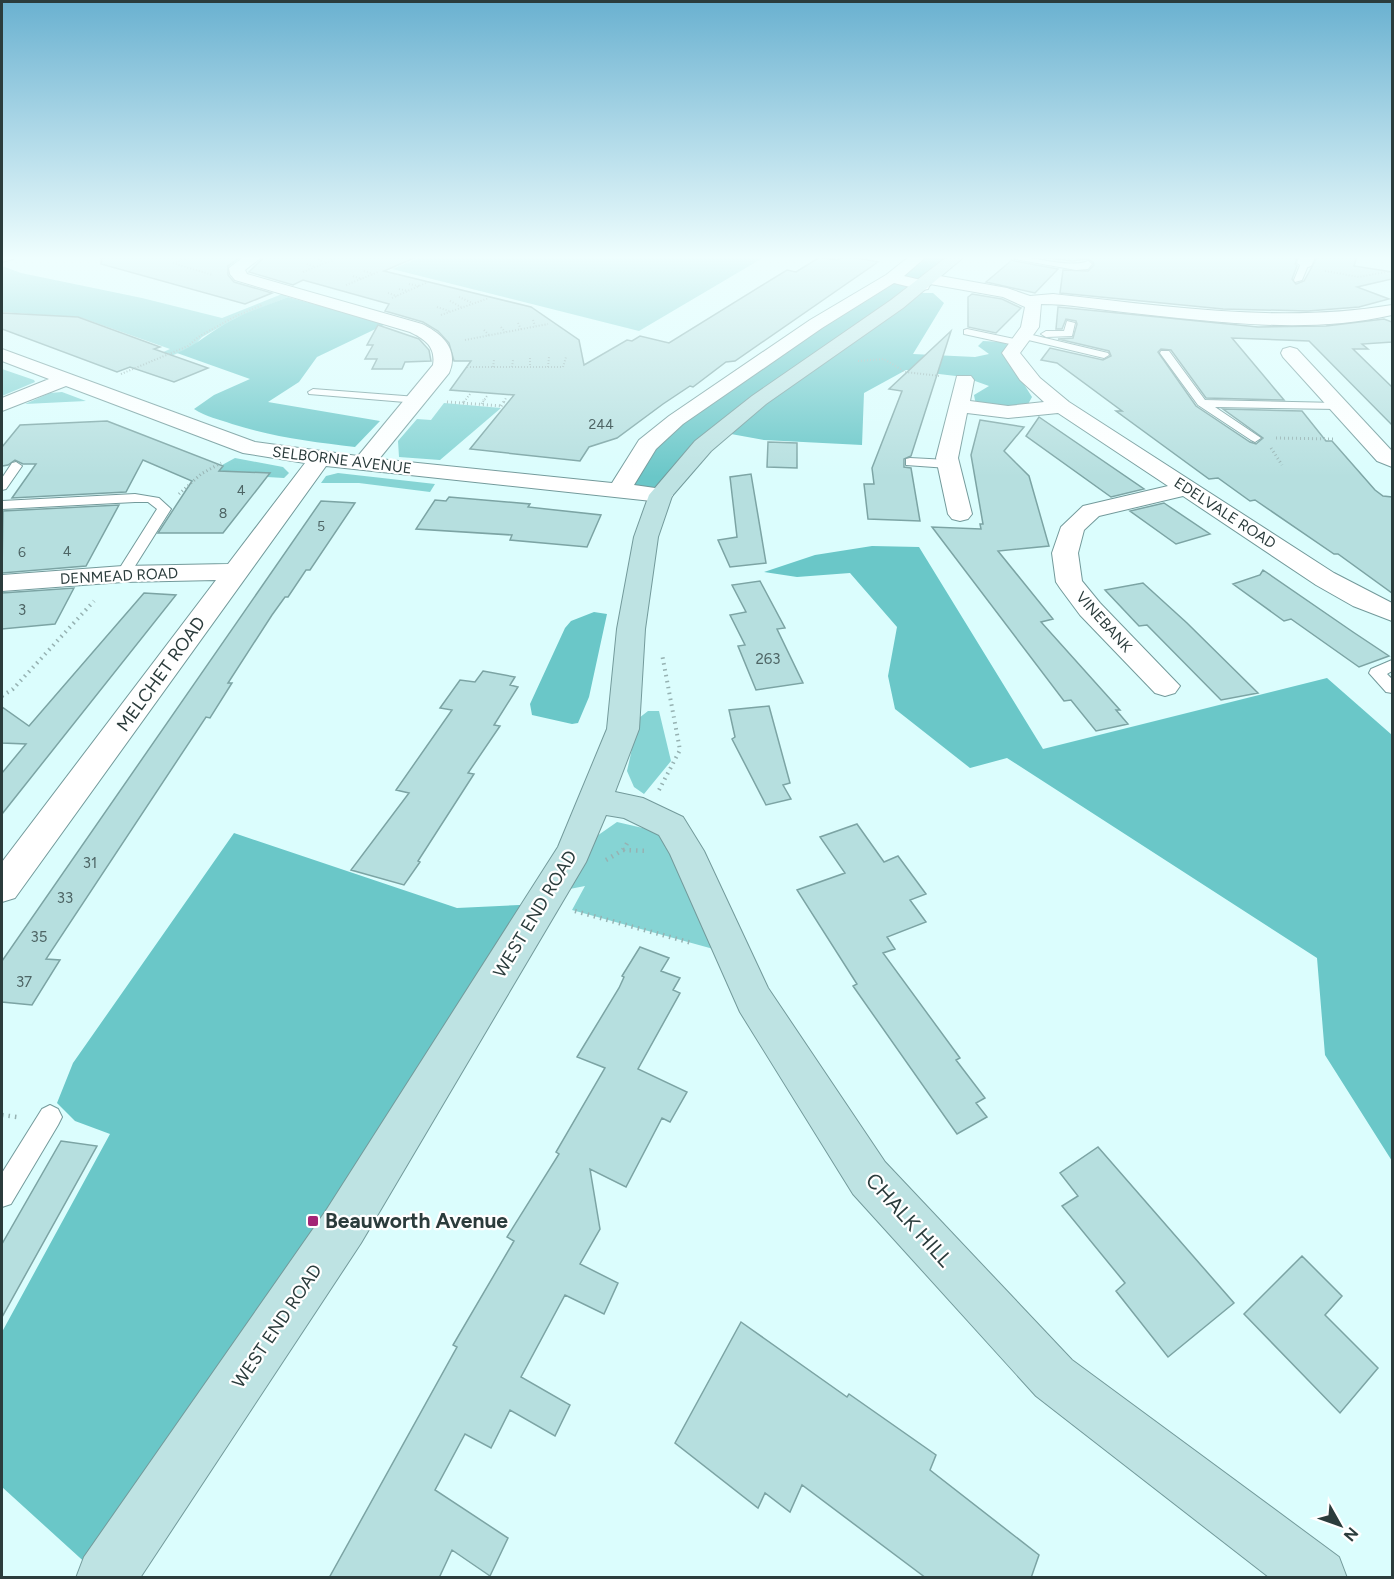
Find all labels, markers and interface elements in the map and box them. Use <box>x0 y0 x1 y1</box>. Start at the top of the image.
house number: 244 <box>588 416 614 433</box>
street label: SELBORNE AVENUE <box>271 443 413 477</box>
street label: EDELVALE ROAD <box>1171 473 1279 553</box>
house number: 4 <box>237 482 246 499</box>
house number: 8 <box>219 505 227 522</box>
house number: 5 <box>317 518 325 535</box>
house number: 4 <box>63 543 72 560</box>
house number: 6 <box>18 544 26 561</box>
street label: DENMEAD ROAD <box>60 564 178 588</box>
street label: VINEBANK <box>1072 588 1136 657</box>
house number: 3 <box>18 601 26 619</box>
street label: MELCHET ROAD <box>112 612 210 736</box>
house number: 263 <box>755 650 781 668</box>
street label: WEST END ROAD <box>488 846 582 982</box>
house number: 31 <box>83 854 97 872</box>
house number: 33 <box>57 889 73 907</box>
house number: 35 <box>31 928 47 946</box>
house number: 37 <box>16 973 32 991</box>
street label: CHALK HILL <box>861 1168 958 1272</box>
place label: Beauworth Avenue <box>325 1208 508 1233</box>
marker: Beauworth Avenue <box>306 1214 320 1228</box>
street label: WEST END ROAD <box>227 1260 327 1392</box>
north arrow <box>1310 1495 1370 1555</box>
text: N <box>1340 1523 1362 1545</box>

